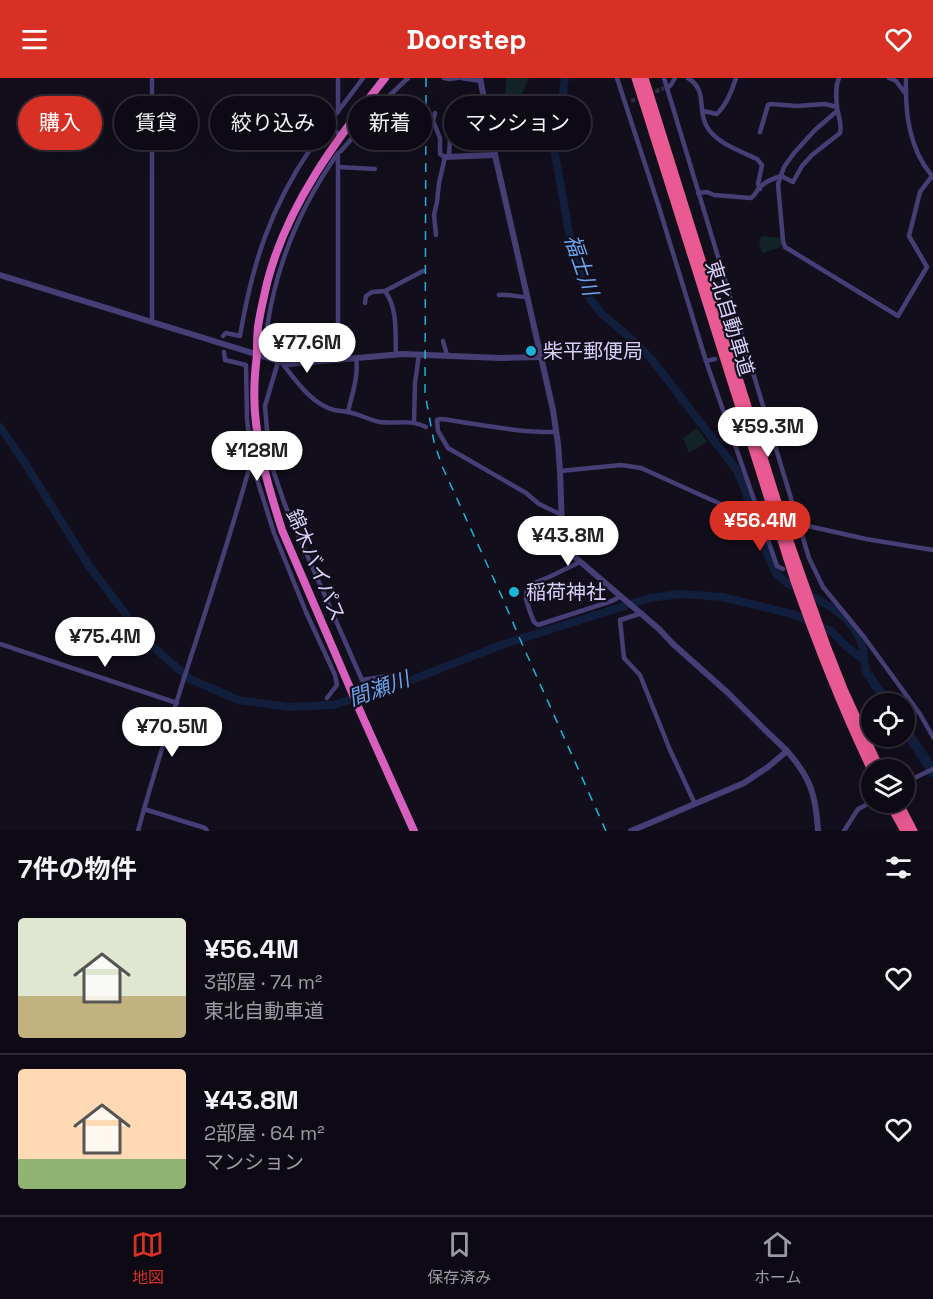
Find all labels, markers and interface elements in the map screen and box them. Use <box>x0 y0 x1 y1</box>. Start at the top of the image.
text: Doorstep <box>407 22 526 57</box>
icon: menu <box>18 23 51 56</box>
icon: heart <box>882 23 915 56</box>
chip: 購入 <box>18 96 102 150</box>
chip: 賃貸 <box>114 96 198 150</box>
chip: 絞り込み <box>210 96 336 150</box>
chip: 新着 <box>348 96 432 150</box>
chip: マンション <box>444 96 591 150</box>
water label: 福士川 <box>558 231 605 301</box>
street label: 東北自動車道 <box>700 257 760 379</box>
pin: ¥77.6M <box>258 323 356 374</box>
text: ¥77.6M <box>273 329 341 355</box>
place label: 柴平郵便局 <box>543 338 643 364</box>
marker: 柴平郵便局 <box>524 344 538 358</box>
pin: ¥59.3M <box>719 407 817 458</box>
text: ¥59.3M <box>732 413 804 439</box>
pin: ¥128M <box>215 431 299 482</box>
text: ¥128M <box>226 437 288 463</box>
pin: ¥56.4M <box>711 501 809 552</box>
street label: 錦木バイパス <box>281 505 351 625</box>
text: ¥56.4M <box>723 507 797 533</box>
pin: ¥43.8M <box>519 516 617 567</box>
text: ¥43.8M <box>532 522 604 548</box>
place label: 稲荷神社 <box>526 579 606 605</box>
marker: 稲荷神社 <box>507 585 521 599</box>
pin: ¥75.4M <box>56 617 154 668</box>
text: ¥75.4M <box>69 623 141 649</box>
water label: 間瀬川 <box>345 664 415 712</box>
map controls <box>861 693 915 813</box>
button: locate <box>861 693 915 747</box>
pin: ¥70.5M <box>123 707 221 758</box>
text: ¥70.5M <box>136 713 208 739</box>
button: layers <box>861 759 915 813</box>
icon: filters <box>882 851 915 884</box>
text: 7件の物件 <box>18 852 136 886</box>
text: ¥56.4M <box>204 932 299 966</box>
icon: home <box>66 942 138 1014</box>
icon: heart <box>882 962 915 995</box>
text: 3部屋 · 74 m² <box>204 969 322 995</box>
text: 東北自動車道 <box>204 998 324 1024</box>
text: ¥43.8M <box>204 1083 299 1117</box>
icon: home <box>66 1093 138 1165</box>
icon: heart <box>882 1113 915 1146</box>
text: 2部屋 · 64 m² <box>204 1120 324 1146</box>
text: マンション <box>204 1149 304 1175</box>
tab: 地図 <box>131 1228 164 1288</box>
tab: 保存済み <box>427 1228 491 1288</box>
tab: ホーム <box>754 1228 802 1288</box>

